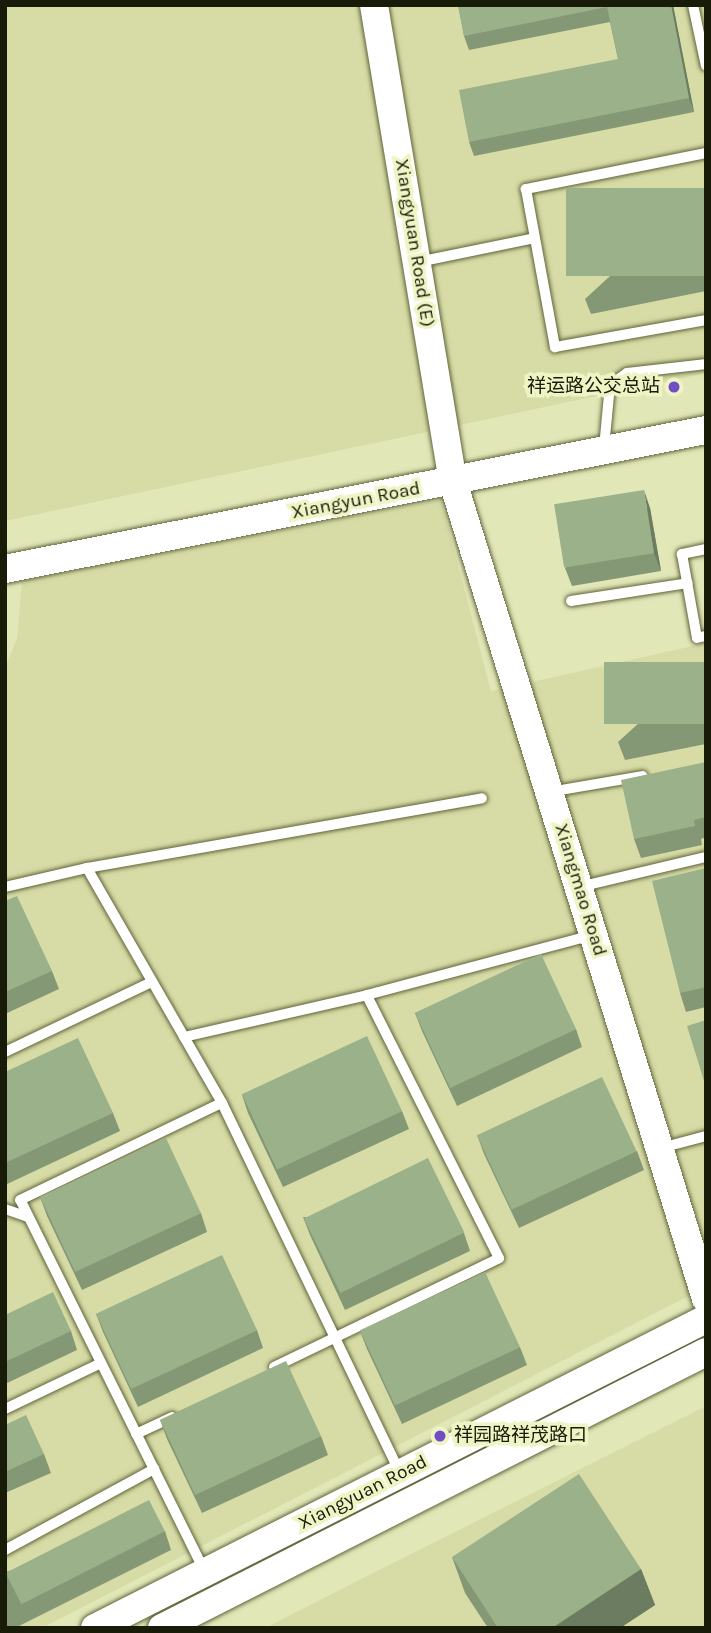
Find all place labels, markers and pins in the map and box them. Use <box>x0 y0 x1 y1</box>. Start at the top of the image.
place label: 祥运路公交总站 <box>527 376 660 398</box>
marker: 祥运路公交总站 <box>666 379 682 395</box>
place label: 祥园路祥茂路口 <box>454 1425 587 1447</box>
marker: 祥园路祥茂路口 <box>432 1428 448 1444</box>

